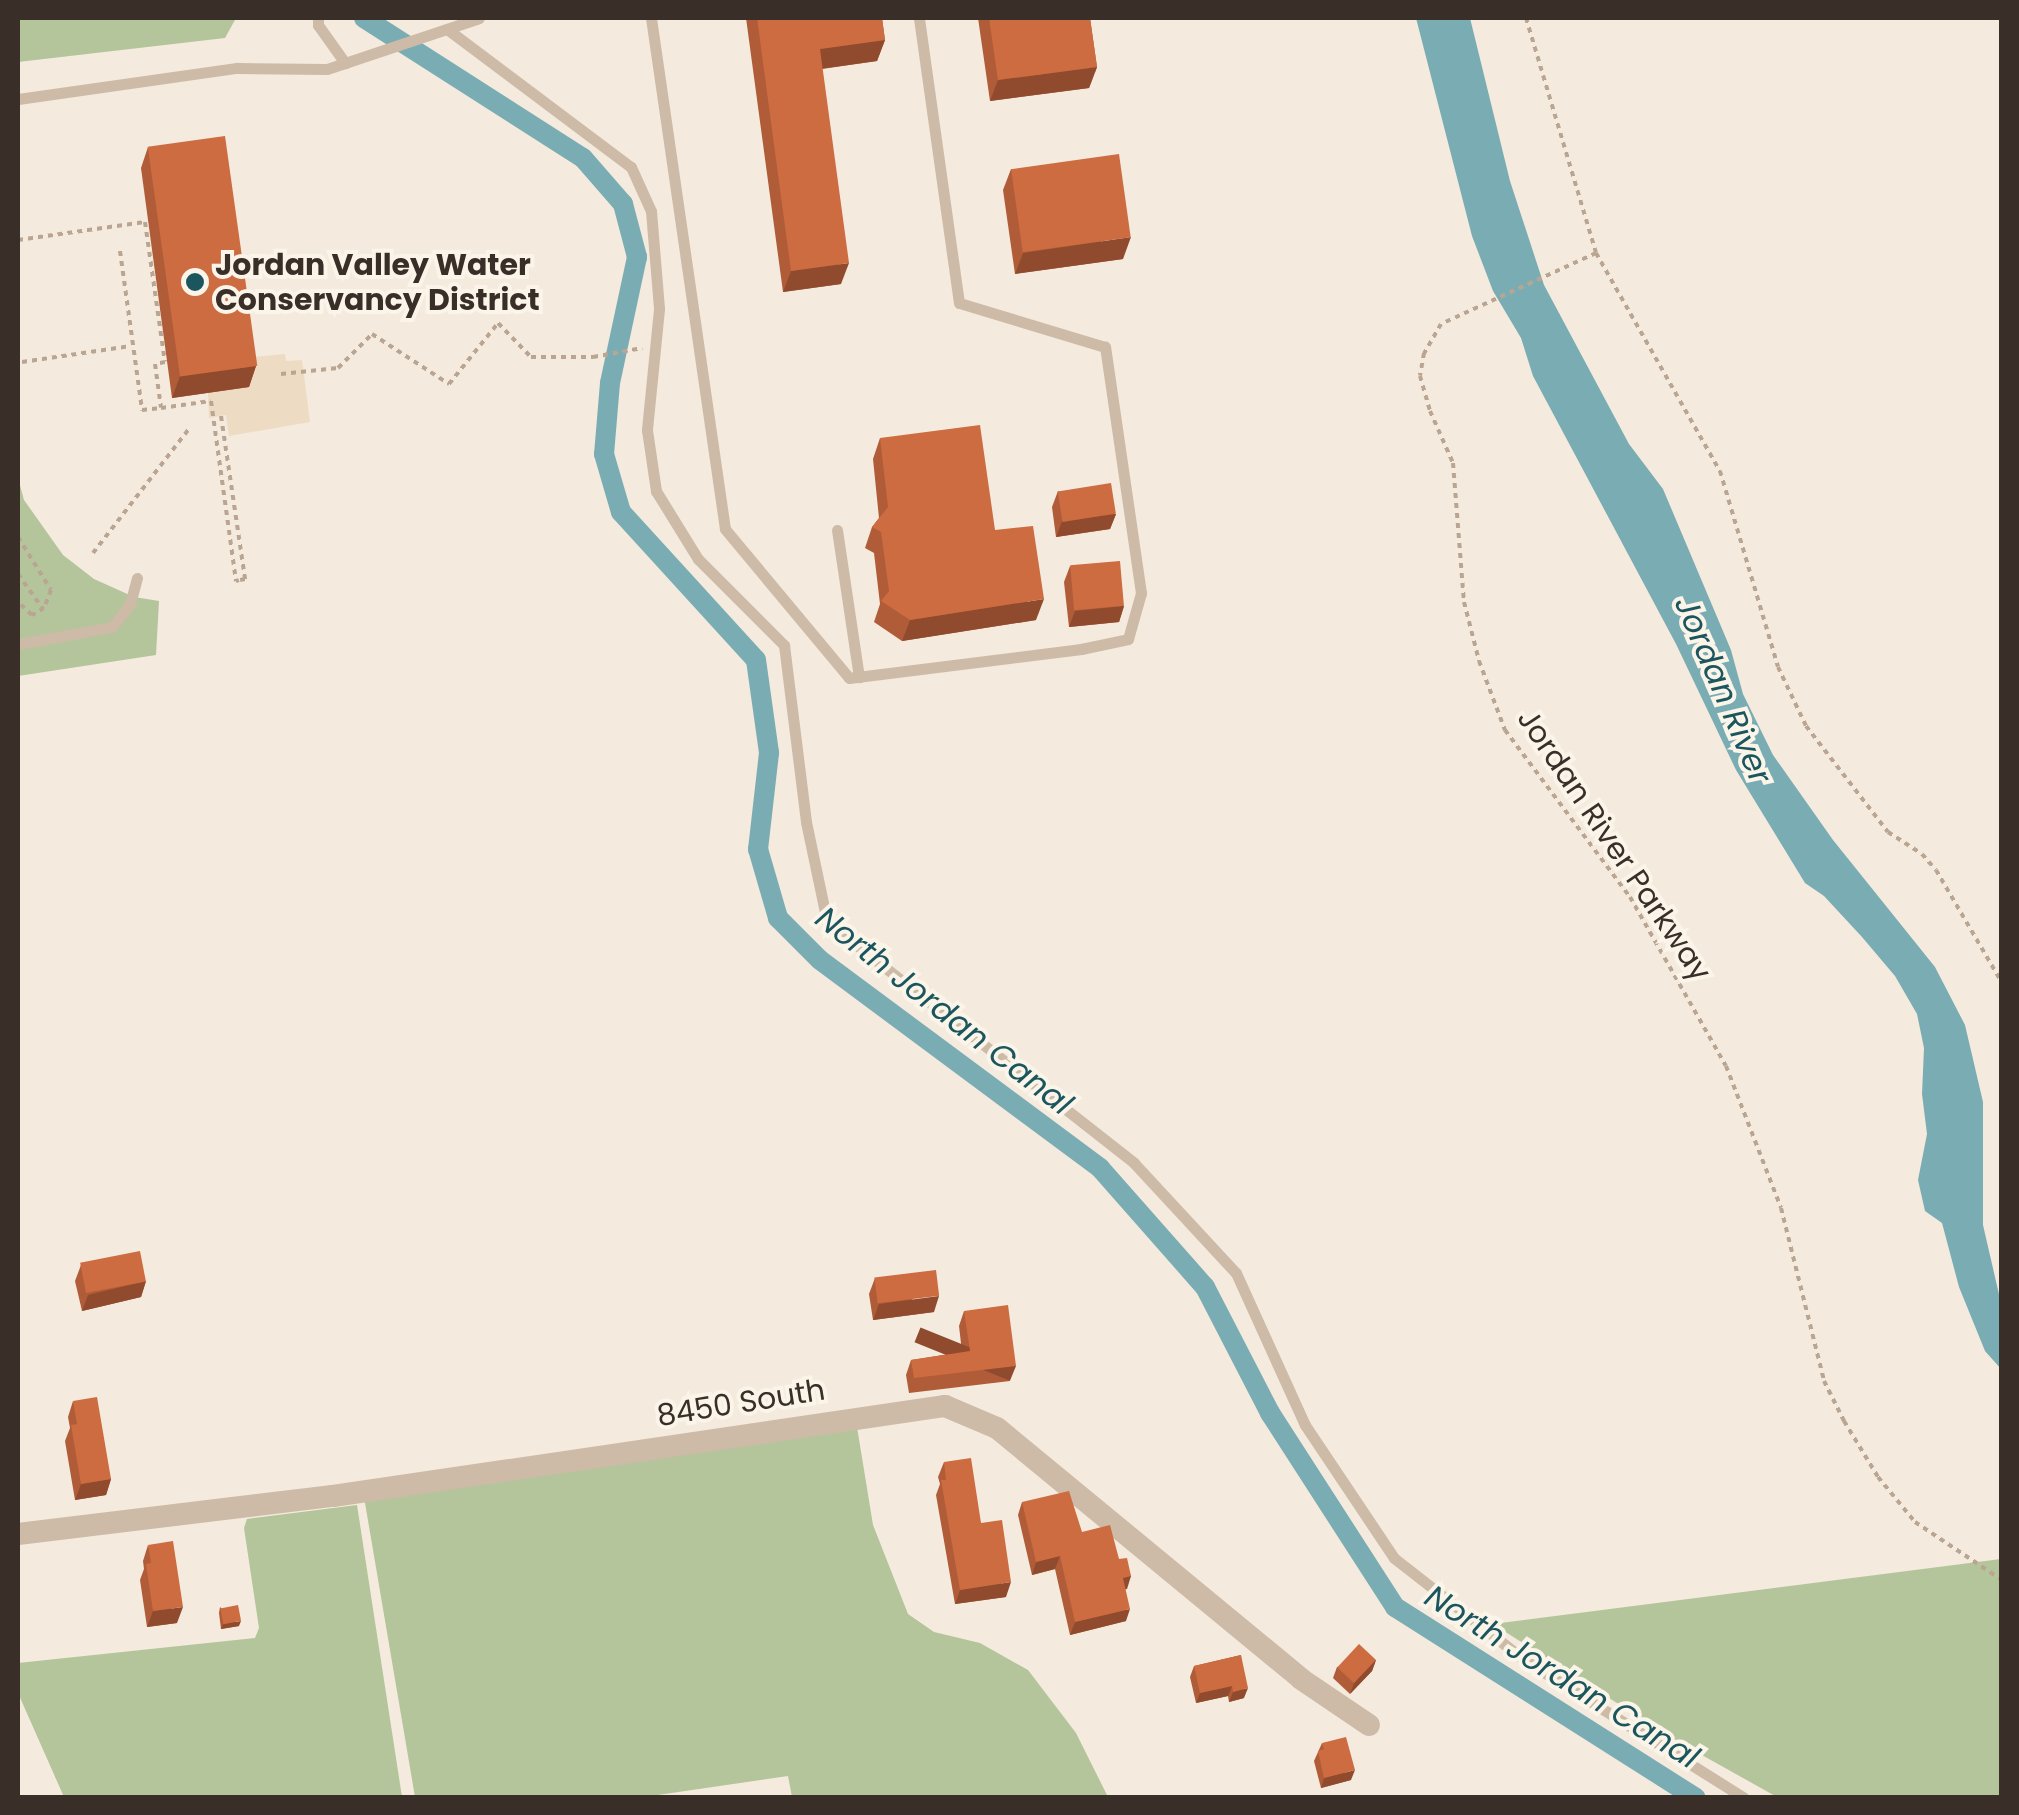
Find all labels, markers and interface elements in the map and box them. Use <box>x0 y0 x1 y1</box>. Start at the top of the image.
place label: Jordan Valley Water Conservancy District <box>215 247 540 318</box>
marker: Jordan Valley Water Conservancy District <box>184 271 206 293</box>
water label: Jordan River <box>1666 591 1780 789</box>
street label: Jordan River Parkway <box>1510 702 1718 988</box>
water label: North Jordan Canal <box>808 899 1080 1123</box>
street label: 8450 South <box>654 1372 828 1434</box>
water label: North Jordan Canal <box>1418 1577 1706 1777</box>

